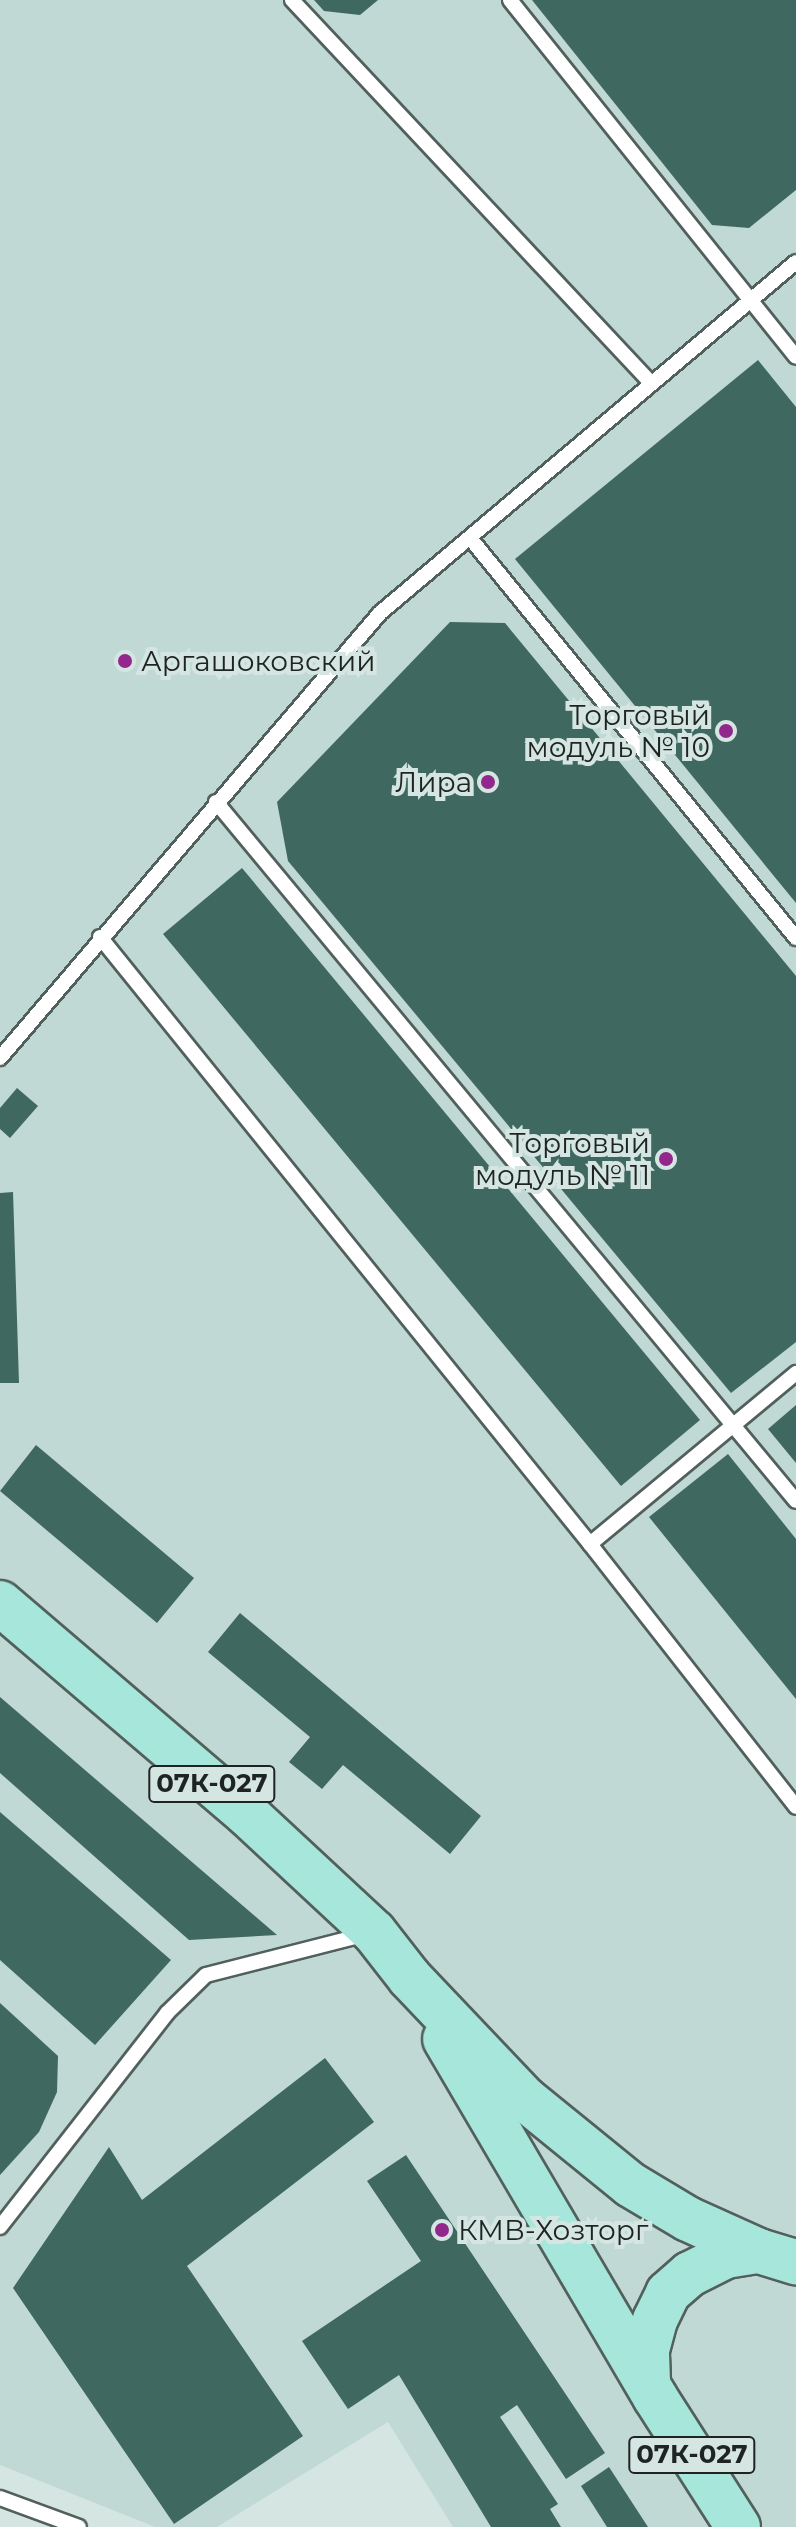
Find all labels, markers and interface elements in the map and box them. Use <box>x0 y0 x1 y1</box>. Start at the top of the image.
place label: Аргашоковский <box>141 644 376 678</box>
marker: Аргашоковский <box>116 652 134 670</box>
place label: Торговый модуль № 10 <box>527 698 710 764</box>
marker: Торговый модуль № 10 <box>717 722 735 740</box>
place label: Лира <box>395 765 472 799</box>
marker: Лира <box>479 773 497 791</box>
place label: Торговый модуль № 11 <box>475 1126 650 1192</box>
marker: Торговый модуль № 11 <box>657 1150 675 1168</box>
road number: 07К-027 <box>148 1762 276 1806</box>
place label: КМВ-Хозторг <box>458 2213 648 2247</box>
marker: КМВ-Хозторг <box>433 2221 451 2239</box>
road number: 07К-027 <box>628 2433 756 2477</box>

